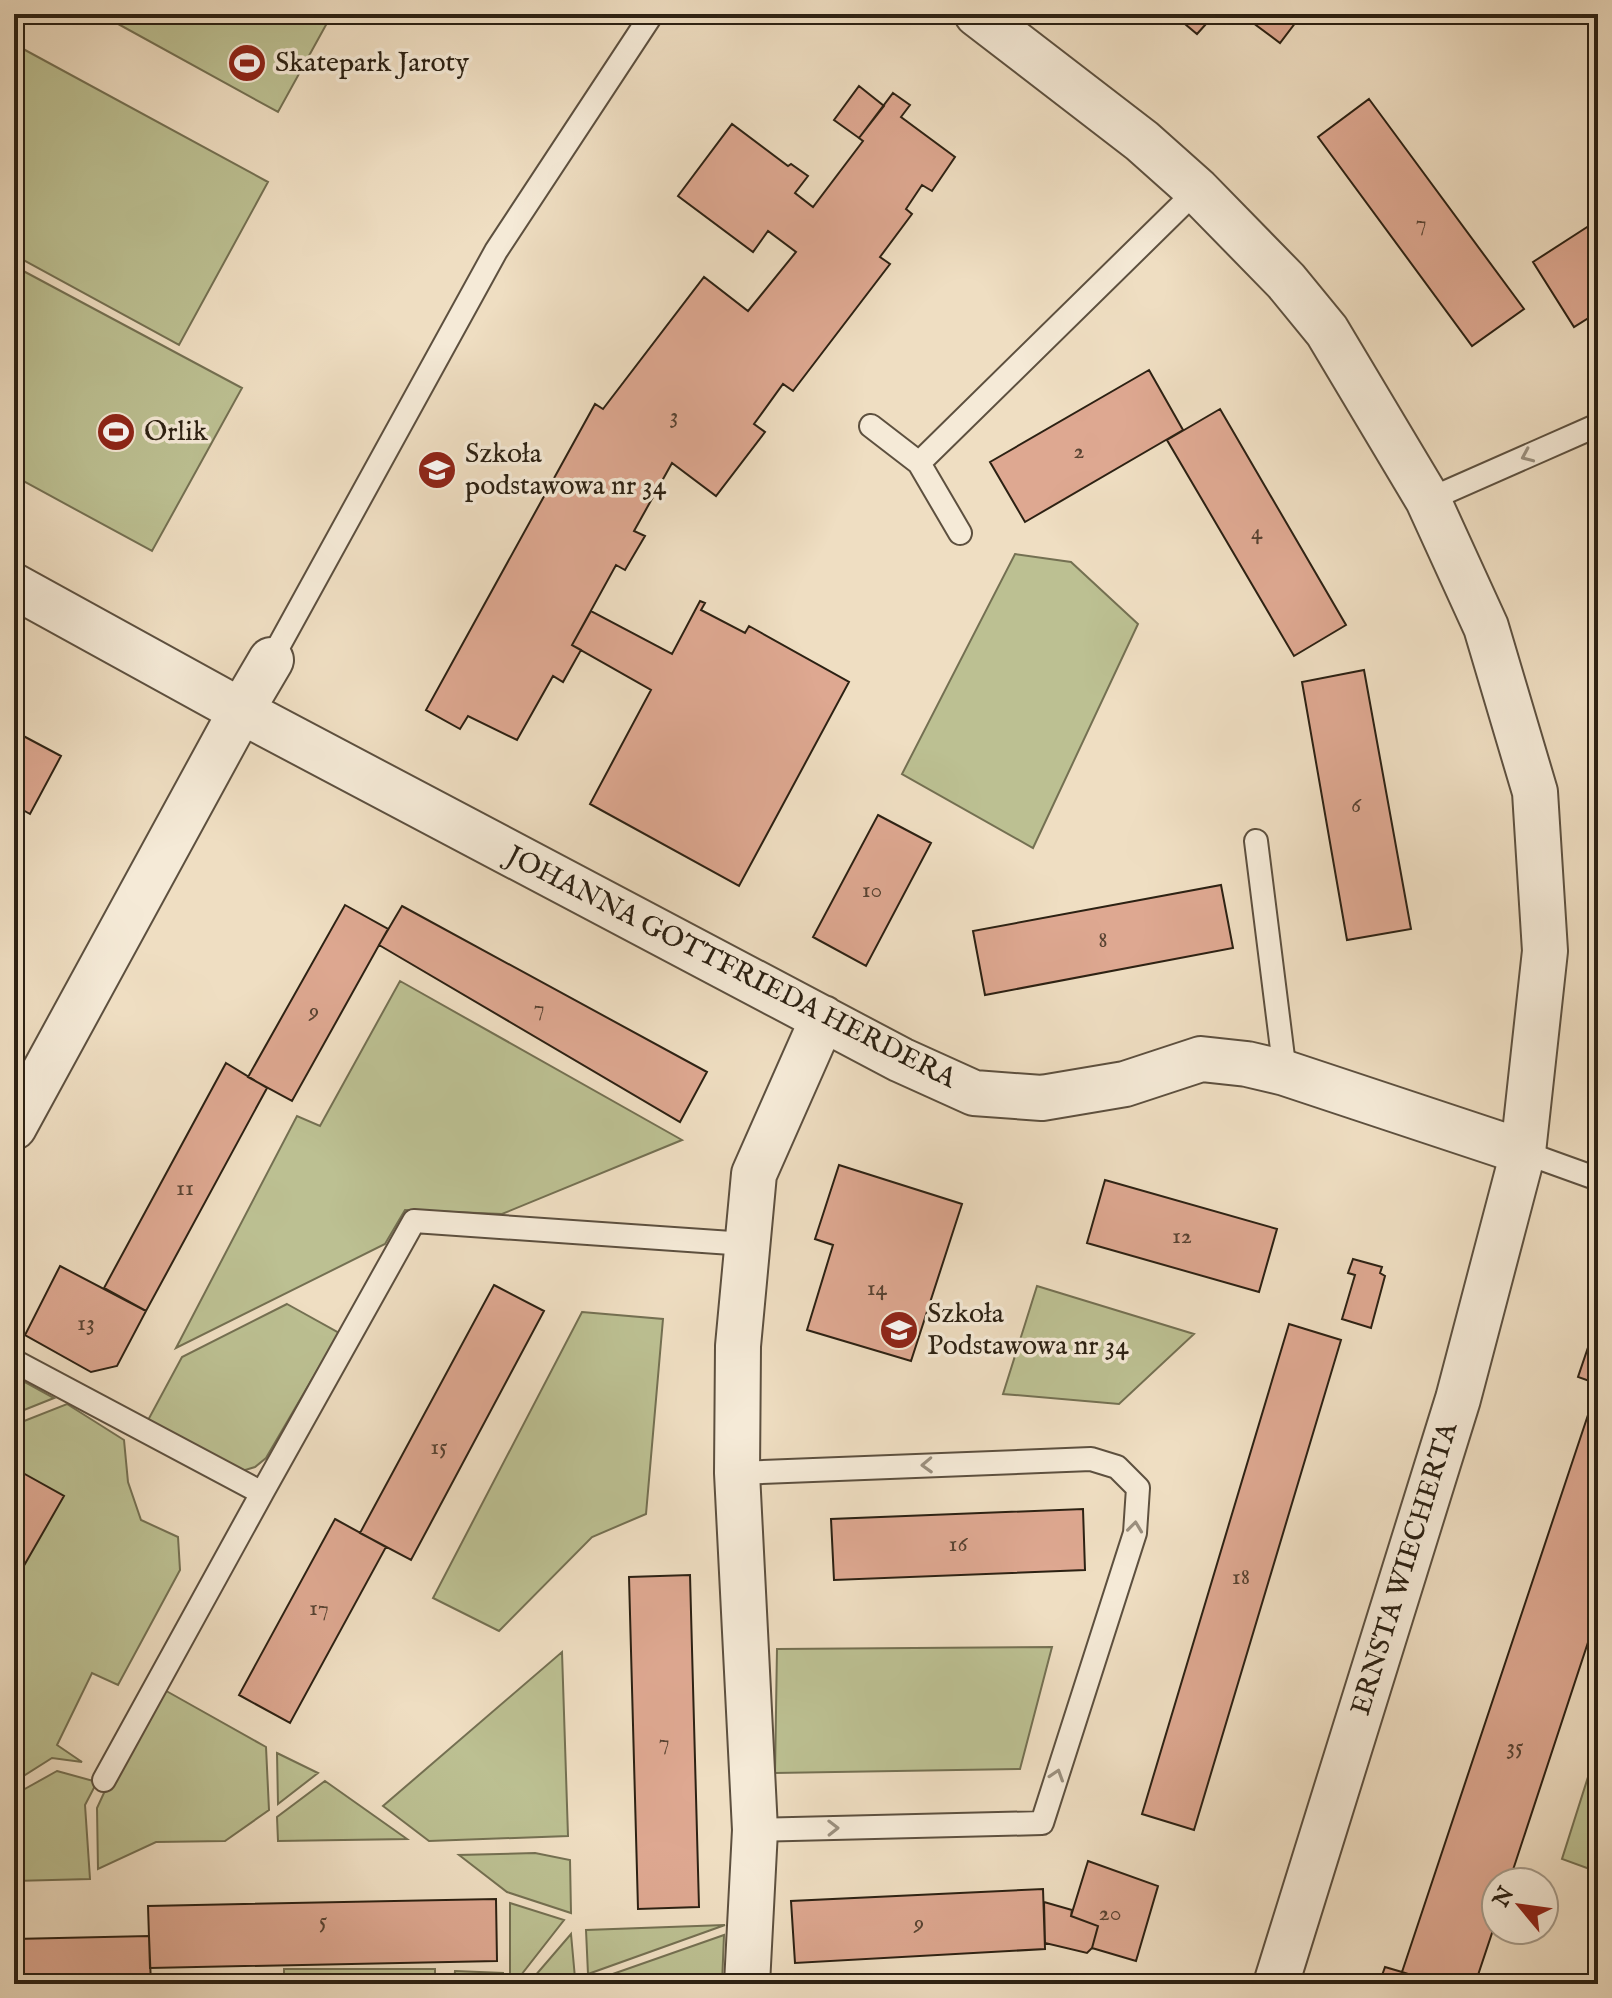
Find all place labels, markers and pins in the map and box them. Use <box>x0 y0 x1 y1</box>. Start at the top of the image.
sports icon: Skatepark Jaroty <box>226 42 268 84</box>
place label: Skatepark Jaroty <box>275 46 469 81</box>
sports icon: Orlik <box>95 411 137 453</box>
place label: Orlik <box>144 415 209 450</box>
place label: Szkoła podstawowa nr 34 <box>465 437 667 504</box>
school or university icon: Szkoła podstawowa nr 34 <box>416 449 458 491</box>
place label: Szkoła Podstawowa nr 34 <box>927 1297 1129 1364</box>
school or university icon: Szkoła Podstawowa nr 34 <box>878 1309 920 1351</box>

